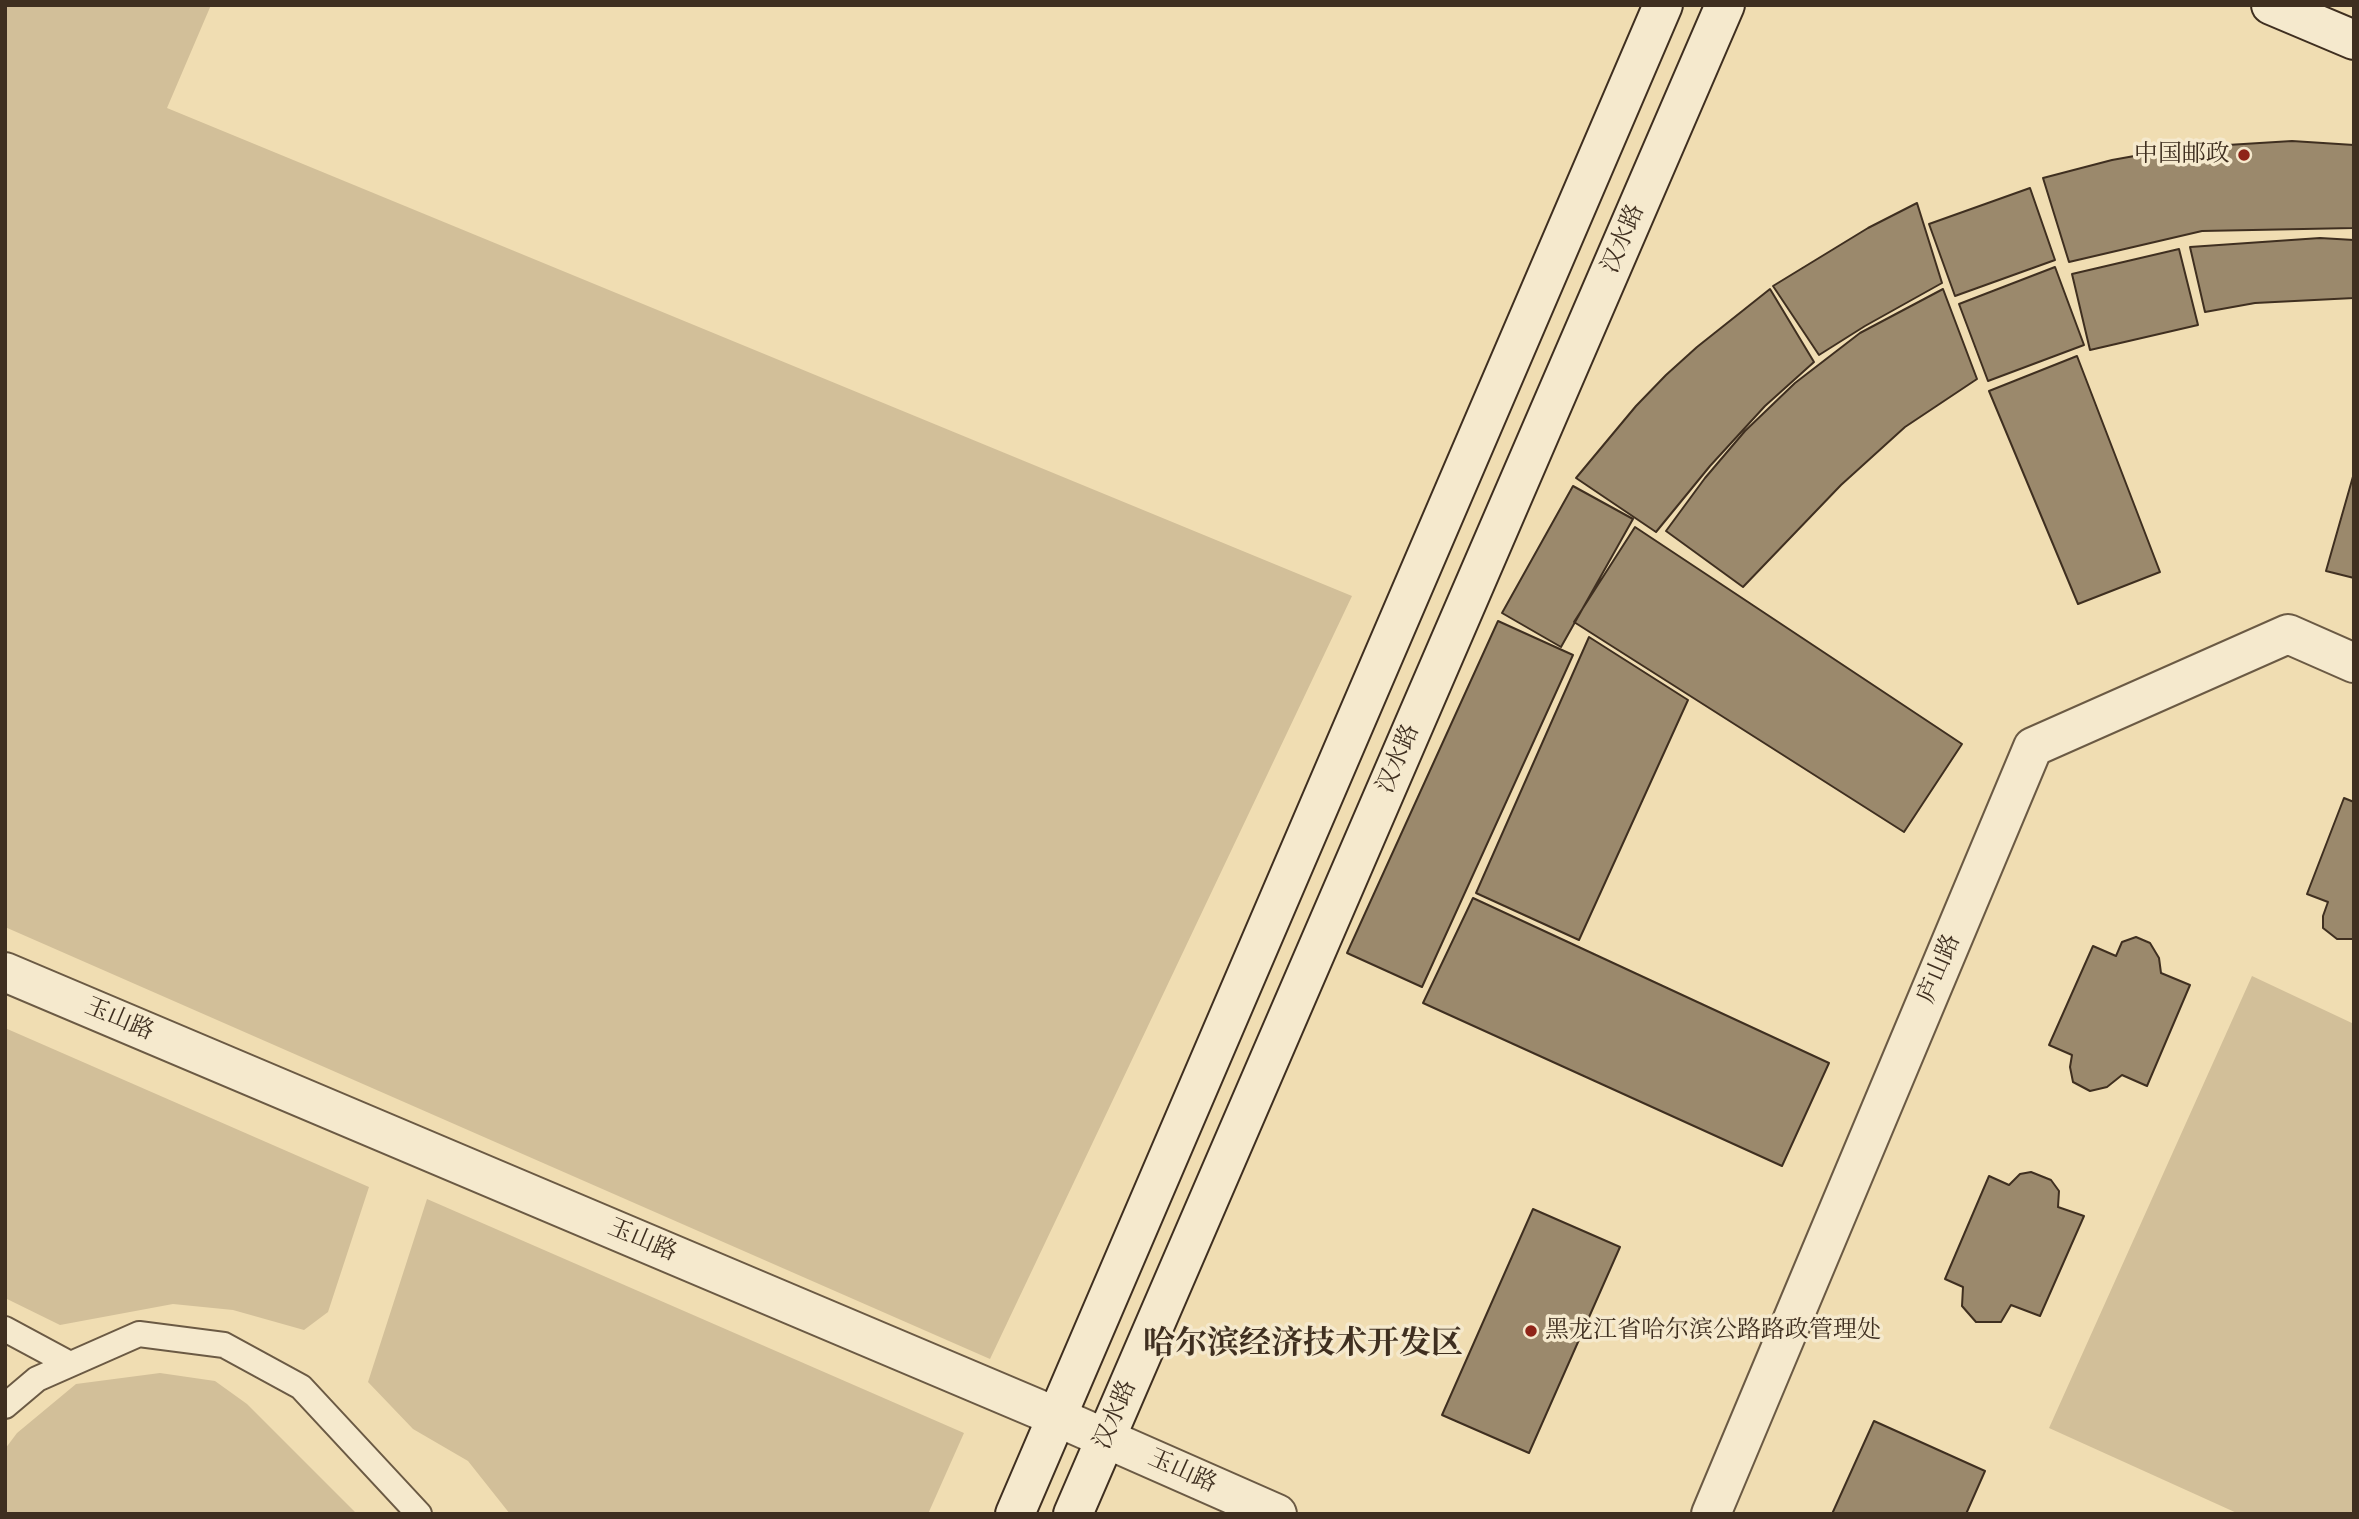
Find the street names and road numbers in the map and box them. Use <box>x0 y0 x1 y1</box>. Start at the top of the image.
street label: 汉水路 <box>1597 200 1651 278</box>
street label: 汉水路 <box>1372 720 1426 798</box>
street label: 庐山路 <box>1913 930 1967 1008</box>
street label: 玉山路 <box>80 993 158 1047</box>
street label: 玉山路 <box>603 1214 681 1268</box>
street label: 汉水路 <box>1089 1376 1143 1454</box>
street label: 玉山路 <box>1143 1444 1221 1500</box>

